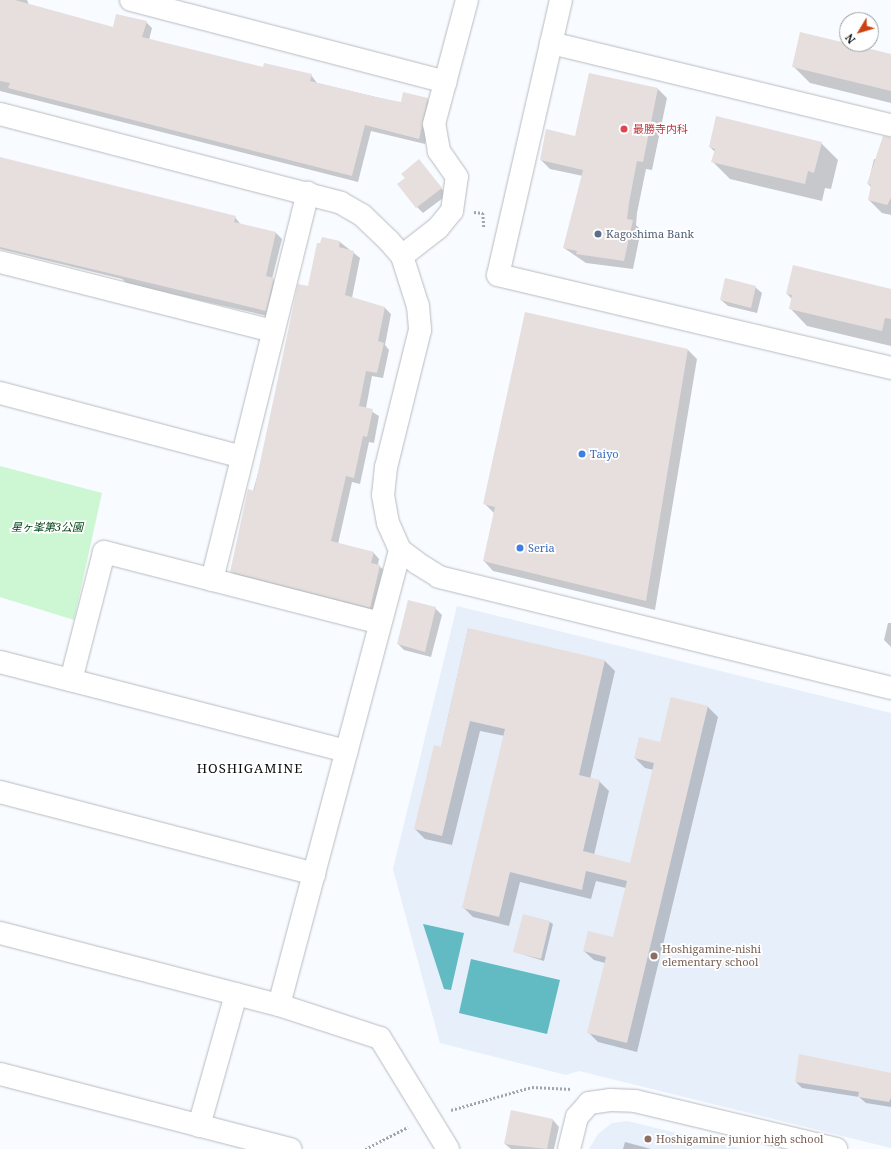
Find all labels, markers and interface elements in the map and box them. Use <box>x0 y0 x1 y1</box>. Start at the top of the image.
north arrow <box>839 12 879 52</box>
text: N <box>841 31 859 47</box>
place label: 最勝寺内科 <box>633 122 688 136</box>
marker: 最勝寺内科 <box>618 123 630 135</box>
place label: Kagoshima Bank <box>606 227 694 241</box>
marker: Kagoshima Bank <box>593 229 603 239</box>
place label: Taiyo <box>590 447 619 461</box>
marker: Taiyo <box>577 449 587 459</box>
park label: 星ヶ峯第3公園 <box>11 520 83 534</box>
place label: Seria <box>528 541 555 555</box>
marker: Seria <box>515 543 525 553</box>
district label: HOSHIGAMINE <box>197 760 303 776</box>
place label: Hoshigamine-nishi elementary school <box>662 943 761 969</box>
marker: Hoshigamine-nishi elementary school <box>649 951 659 961</box>
place label: Hoshigamine junior high school <box>656 1132 823 1146</box>
marker: Hoshigamine junior high school <box>643 1134 653 1144</box>

